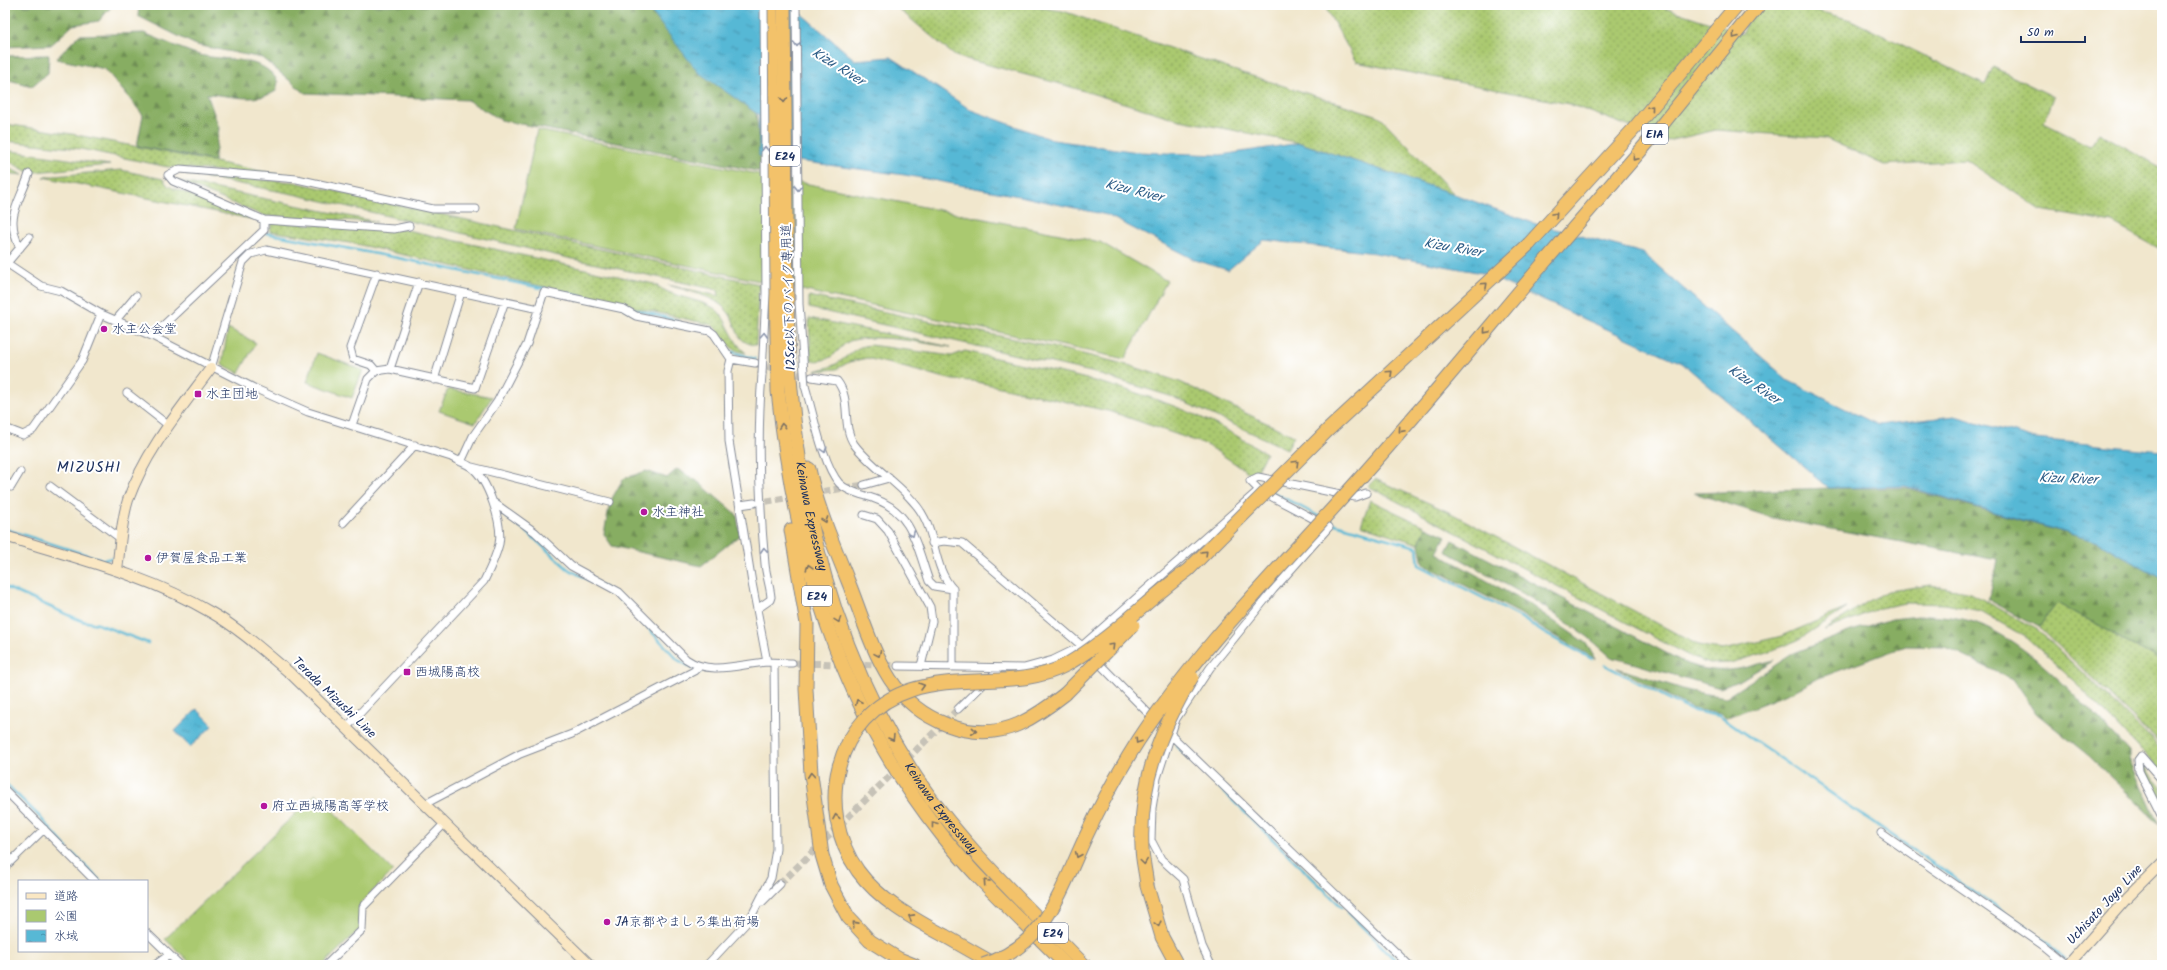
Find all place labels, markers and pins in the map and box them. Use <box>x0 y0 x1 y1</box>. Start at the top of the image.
place label: 水主公会堂 <box>112 319 177 340</box>
marker: 水主公会堂 <box>99 324 109 334</box>
place label: 水主団地 <box>206 384 258 405</box>
marker: 水主団地 <box>193 389 203 399</box>
place label: 水主神社 <box>652 502 704 523</box>
marker: 水主神社 <box>639 507 649 517</box>
place label: 伊賀屋食品工業 <box>156 548 247 569</box>
marker: 伊賀屋食品工業 <box>143 553 153 563</box>
place label: 西城陽高校 <box>415 662 480 683</box>
marker: 西城陽高校 <box>402 667 412 677</box>
place label: 府立西城陽高等学校 <box>272 796 389 817</box>
marker: 府立西城陽高等学校 <box>259 801 269 811</box>
place label: JA京都やましろ集出荷場 <box>615 912 759 933</box>
marker: JA京都やましろ集出荷場 <box>602 917 612 927</box>

